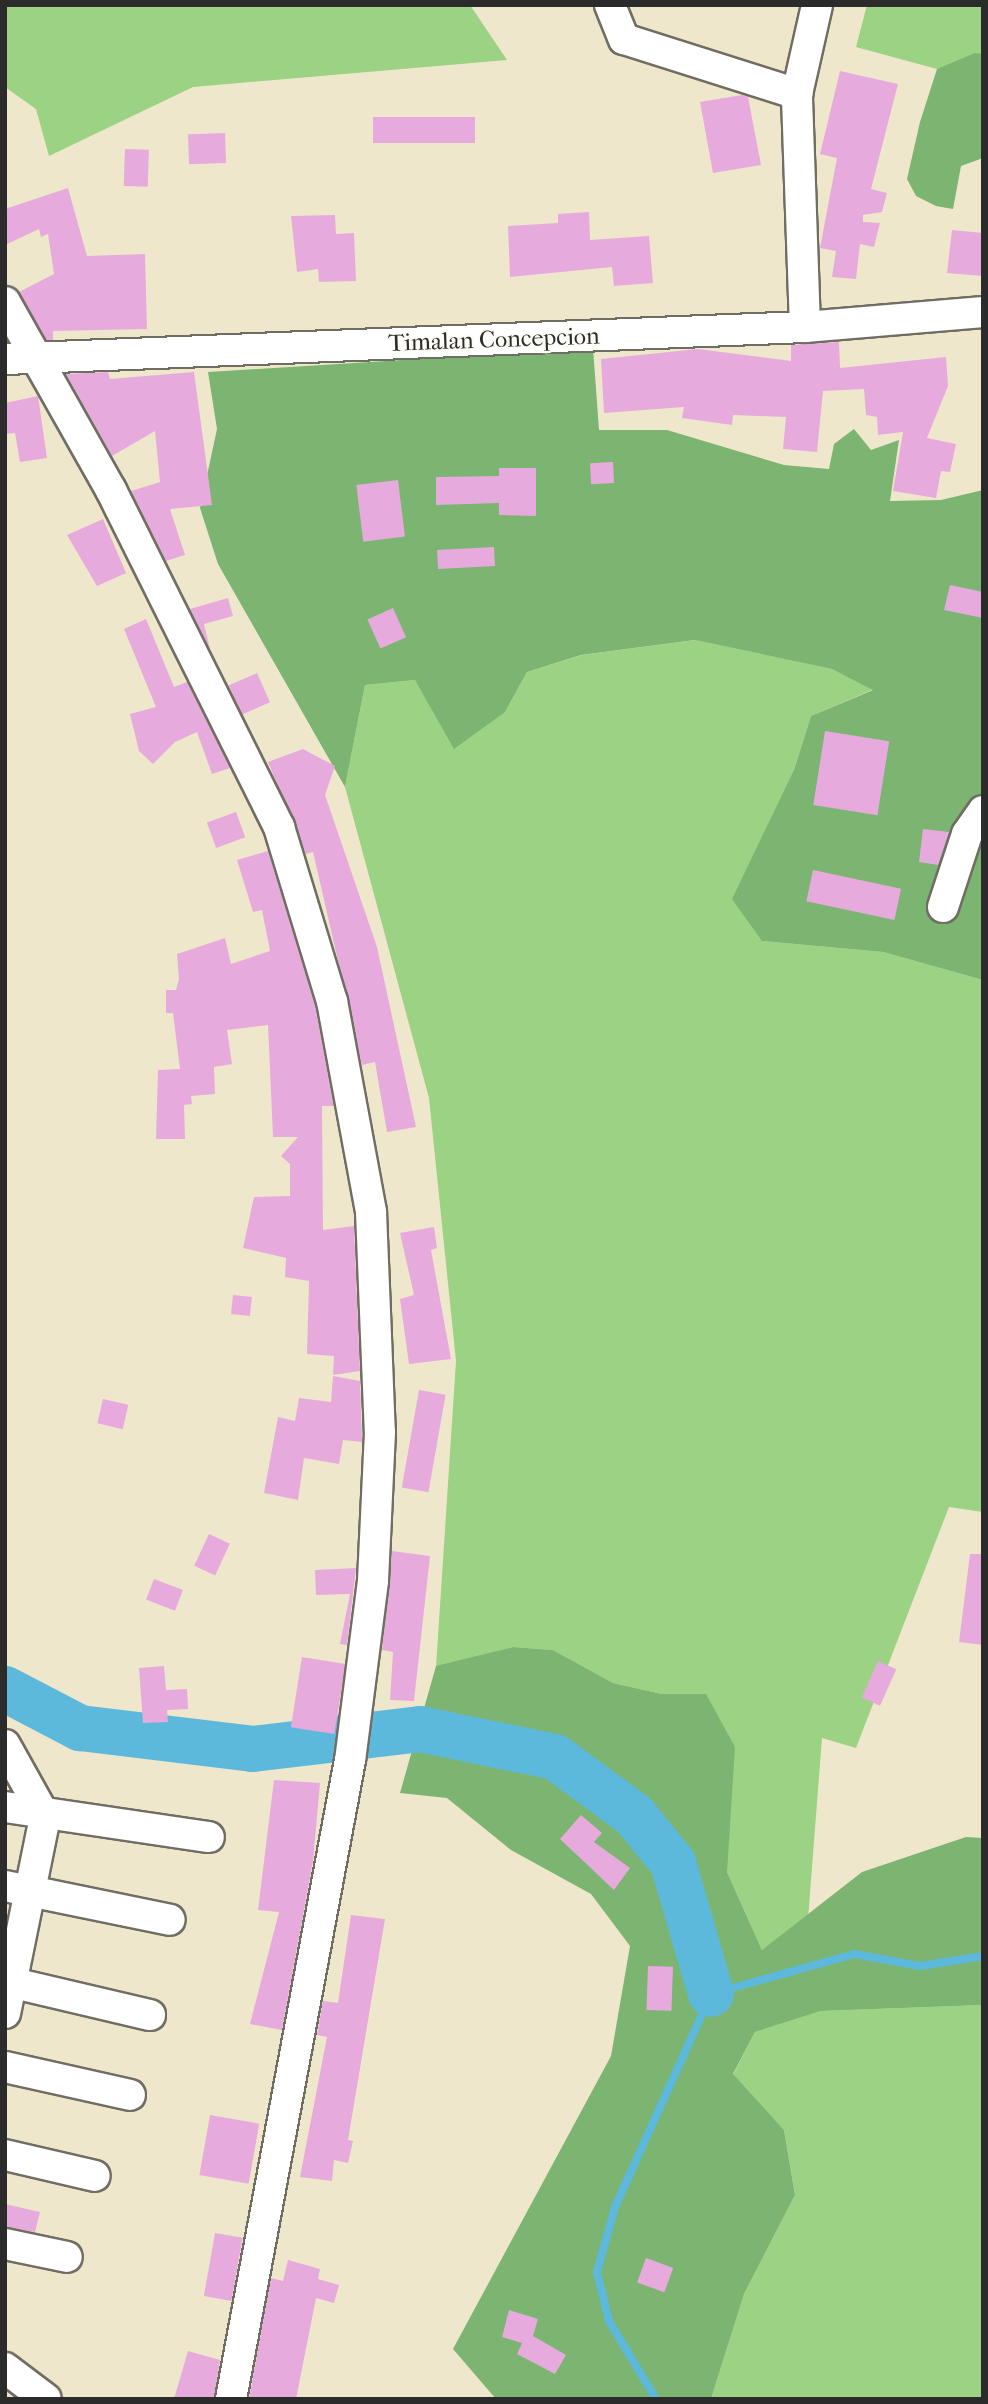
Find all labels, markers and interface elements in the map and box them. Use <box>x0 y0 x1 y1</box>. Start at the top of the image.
street label: Timalan Concepcion <box>388 322 600 358</box>

